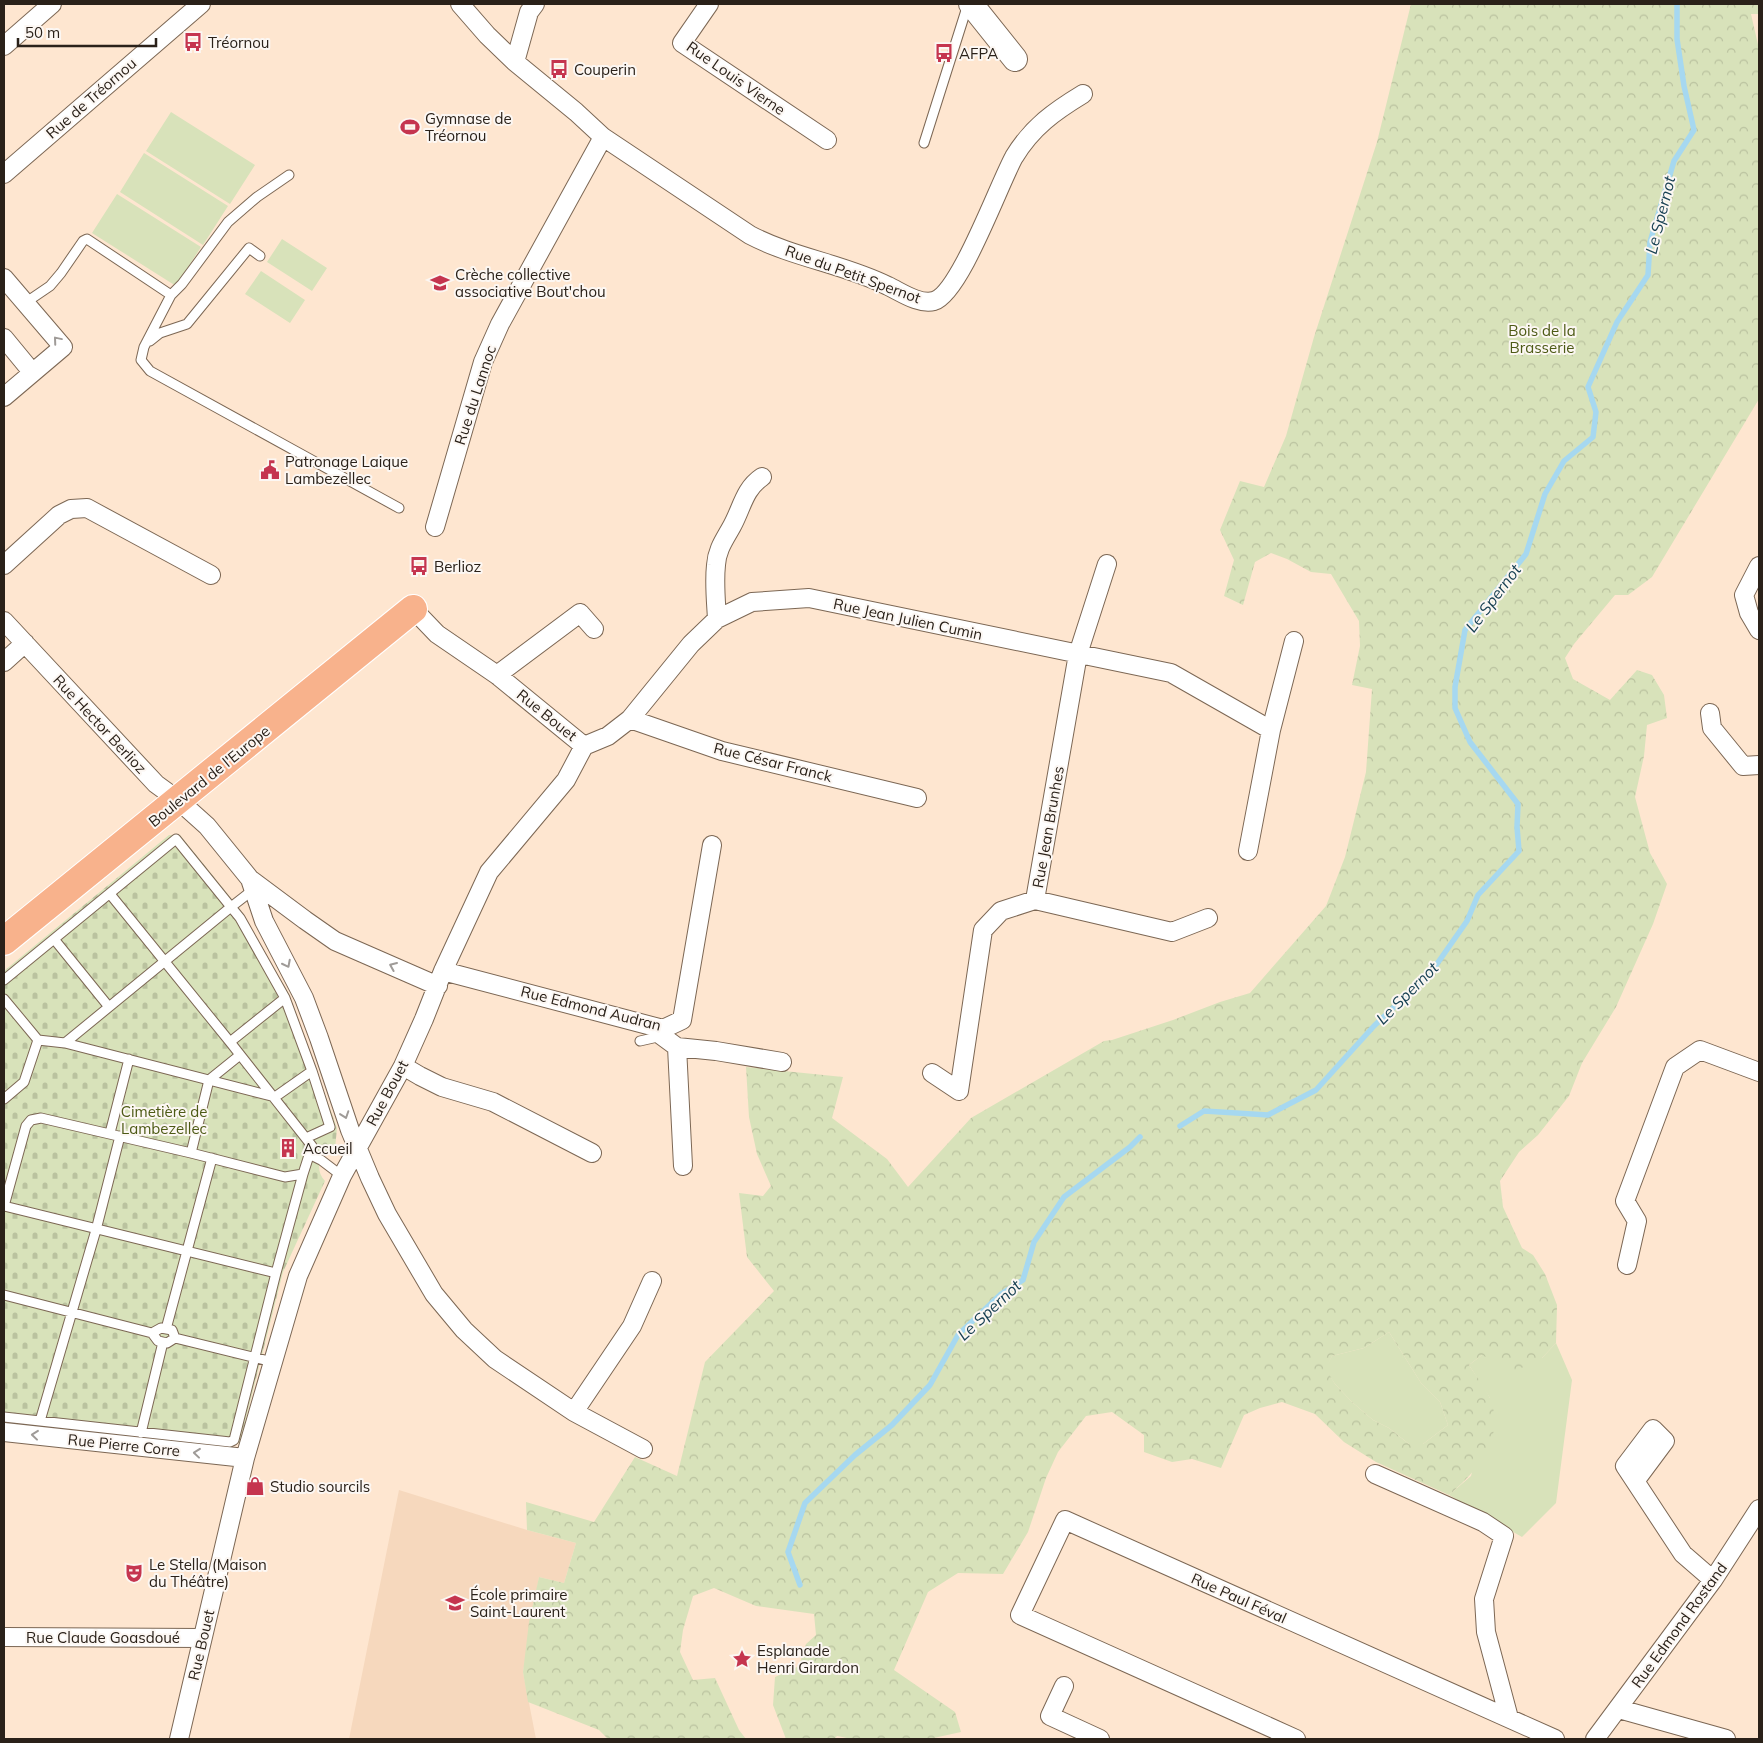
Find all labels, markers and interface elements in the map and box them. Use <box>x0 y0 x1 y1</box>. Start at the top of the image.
scale bar <box>18 15 155 47</box>
text: 50 m <box>25 23 60 42</box>
bus stop icon: Tréornou <box>182 31 204 53</box>
place label: Tréornou <box>208 33 269 52</box>
street label: Rue Louis Vierne <box>683 37 789 119</box>
bus stop icon: AFPA <box>933 42 955 64</box>
place label: AFPA <box>959 44 998 63</box>
street label: Rue de Tréornou <box>42 54 140 142</box>
bus stop icon: Couperin <box>548 58 570 80</box>
place label: Couperin <box>574 60 636 79</box>
place label: Gymnase de Tréornou <box>425 109 512 145</box>
sports icon: Gymnase de Tréornou <box>399 116 421 138</box>
water label: Le Spernot <box>1641 174 1679 256</box>
street label: Rue du Petit Spernot <box>783 241 923 307</box>
place label: Crèche collective associative Bout'chou <box>455 265 606 301</box>
school or university icon: Crèche collective associative Bout'chou <box>429 272 451 294</box>
park label: Bois de la Brasserie <box>1508 321 1576 357</box>
one-way arrow <box>54 337 63 346</box>
street label: Rue du Lannoc <box>450 343 500 447</box>
place label: Patronage Laique Lambezellec <box>285 452 408 488</box>
public building icon: Patronage Laique Lambezellec <box>259 459 281 481</box>
bus stop icon: Berlioz <box>408 555 430 577</box>
place label: Berlioz <box>434 557 481 576</box>
water label: Le Spernot <box>1461 560 1525 636</box>
street label: Rue Jean Julien Cumin <box>832 594 984 644</box>
street label: Rue Hector Berlioz <box>49 671 151 778</box>
street label: Rue Bouet <box>513 685 581 745</box>
street label: Boulevard de l'Europe <box>144 721 274 831</box>
street label: Rue César Franck <box>712 738 834 786</box>
street label: Rue Jean Brunhes <box>1028 765 1068 889</box>
water label: Le Spernot <box>1372 957 1443 1028</box>
one-way arrow <box>281 959 291 968</box>
one-way arrow <box>389 962 398 973</box>
street label: Rue Edmond Audran <box>519 981 663 1035</box>
street label: Rue Bouet <box>362 1057 412 1129</box>
park label: Cimetière de Lambezellec <box>121 1102 207 1138</box>
one-way arrow <box>339 1111 349 1119</box>
building icon: Accueil <box>277 1137 299 1159</box>
place label: Accueil <box>303 1139 353 1158</box>
water label: Le Spernot <box>953 1275 1025 1344</box>
one-way arrow <box>31 1430 39 1441</box>
street label: Rue Pierre Corre <box>67 1430 181 1460</box>
one-way arrow <box>192 1448 200 1459</box>
shop icon: Studio sourcils <box>244 1475 266 1497</box>
place label: Studio sourcils <box>270 1477 370 1496</box>
place label: Le Stella (Maison du Théâtre) <box>149 1555 267 1591</box>
street label: Rue Edmond Rostand <box>1627 1559 1731 1691</box>
theatre icon: Le Stella (Maison du Théâtre) <box>123 1562 145 1584</box>
street label: Rue Paul Féval <box>1188 1569 1290 1627</box>
place label: École primaire Saint-Laurent <box>470 1585 568 1621</box>
school or university icon: École primaire Saint-Laurent <box>444 1592 466 1614</box>
street label: Rue Bouet <box>184 1608 218 1682</box>
street label: Rue Claude Goasdoué <box>26 1628 180 1647</box>
place label: Esplanade Henri Girardon <box>757 1641 859 1677</box>
place icon: Esplanade Henri Girardon <box>731 1648 753 1670</box>

